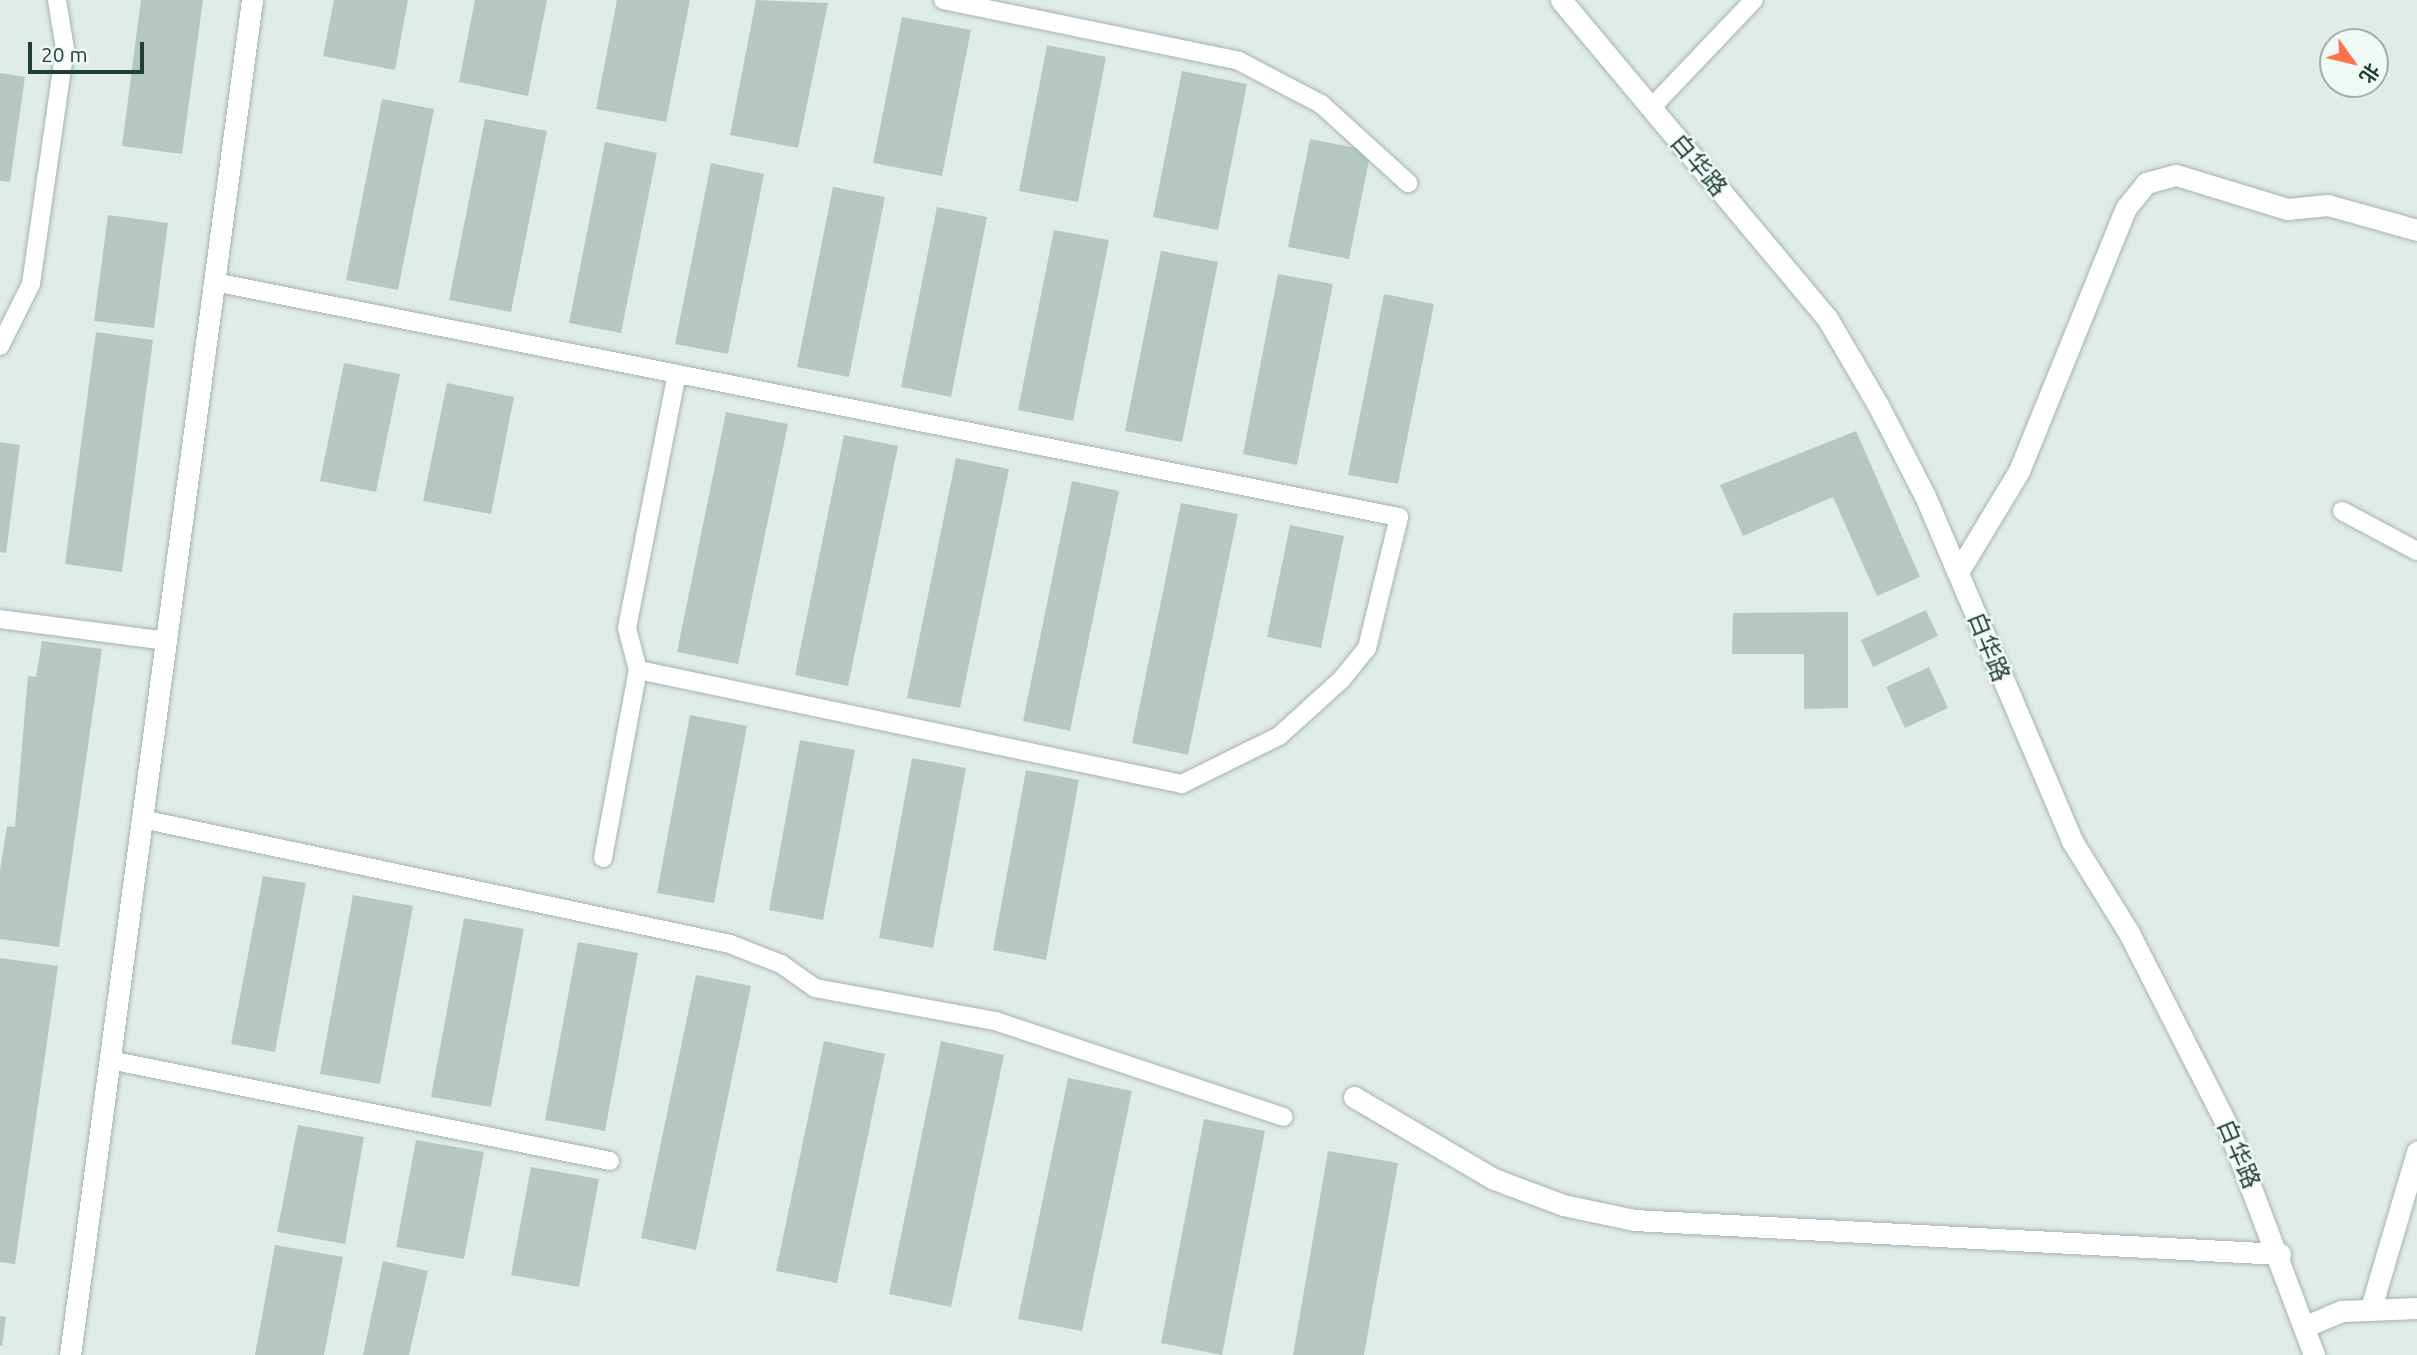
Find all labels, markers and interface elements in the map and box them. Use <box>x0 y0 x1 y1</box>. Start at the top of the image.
scale bar <box>32 28 147 72</box>
north arrow <box>2319 28 2389 98</box>
text: 20 m <box>41 42 88 66</box>
text: 北 <box>2355 60 2384 88</box>
street label: 白华路 <box>1665 128 1733 202</box>
street label: 白华路 <box>1962 608 2016 686</box>
street label: 白华路 <box>2212 1115 2266 1193</box>

